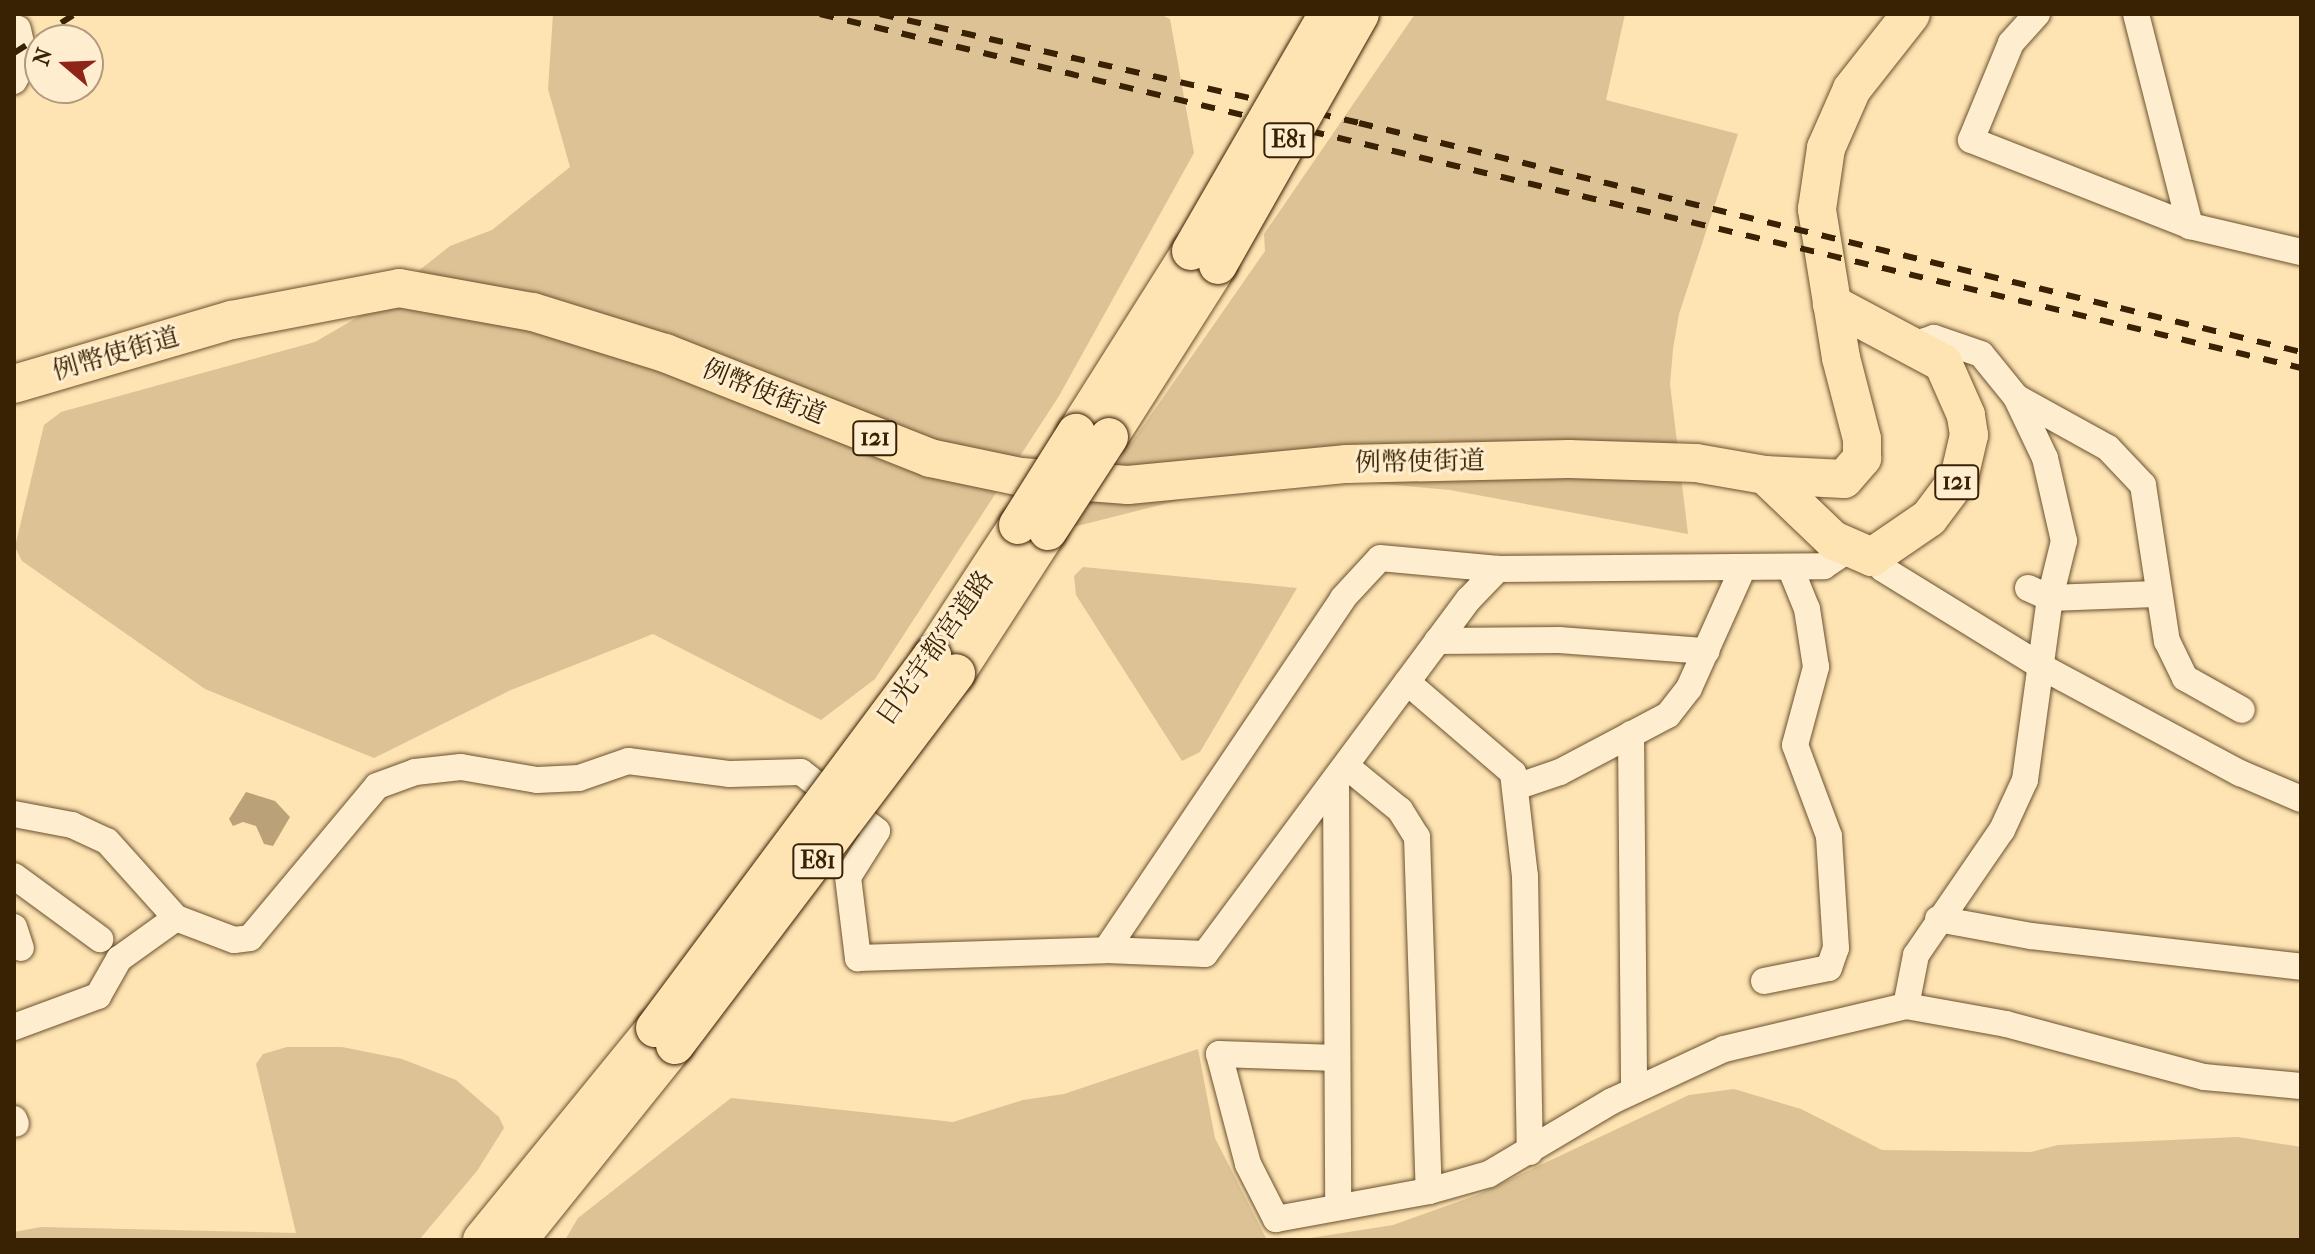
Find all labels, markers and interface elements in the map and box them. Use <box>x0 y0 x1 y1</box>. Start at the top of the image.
north arrow <box>24 24 104 104</box>
text: N <box>28 45 58 69</box>
road number: E81 <box>1263 120 1315 160</box>
street label: 例幣使街道 <box>49 321 183 387</box>
street label: 例幣使街道 <box>698 353 830 431</box>
road number: 121 <box>851 418 899 458</box>
street label: 例幣使街道 <box>1355 445 1485 479</box>
road number: 121 <box>1933 462 1981 502</box>
street label: 日光宇都宮道路 <box>870 565 1000 731</box>
road number: E81 <box>792 841 844 881</box>

